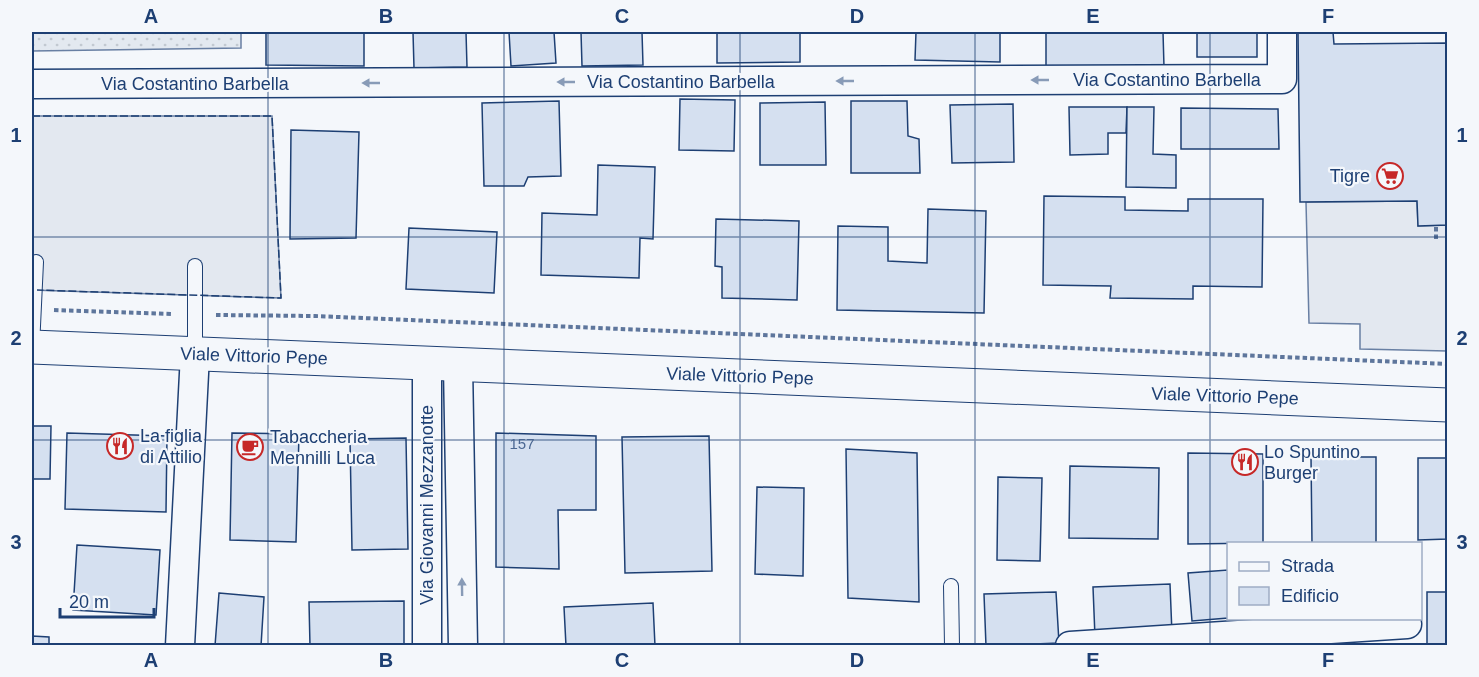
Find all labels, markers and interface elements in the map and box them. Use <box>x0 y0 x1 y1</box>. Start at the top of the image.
text: A <box>144 5 158 27</box>
text: B <box>379 5 393 27</box>
text: C <box>615 5 629 27</box>
text: D <box>850 5 864 27</box>
text: E <box>1086 5 1100 27</box>
text: F <box>1322 5 1334 27</box>
street label: Via Costantino Barbella <box>1073 70 1262 90</box>
street label: Via Costantino Barbella <box>587 72 776 92</box>
street label: Via Costantino Barbella <box>101 74 290 94</box>
one-way arrow <box>1031 75 1050 85</box>
one-way arrow <box>836 76 855 86</box>
one-way arrow <box>557 77 576 87</box>
one-way arrow <box>362 78 381 88</box>
text: 1 <box>10 124 22 146</box>
text: 1 <box>1456 124 1468 146</box>
supermarket icon: Tigre <box>1375 161 1405 191</box>
place label: Tigre <box>1330 166 1370 186</box>
text: 2 <box>10 327 22 349</box>
text: 2 <box>1456 327 1468 349</box>
street label: Viale Vittorio Pepe <box>180 343 328 369</box>
street label: Viale Vittorio Pepe <box>666 363 814 389</box>
street label: Viale Vittorio Pepe <box>1151 383 1299 409</box>
street label: Via Giovanni Mezzanotte <box>417 405 437 605</box>
place label: La figlia di Attilio <box>140 426 203 467</box>
place label: Tabaccheria Mennilli Luca <box>270 427 376 468</box>
restaurant icon: La figlia di Attilio <box>105 431 135 461</box>
cafe icon: Tabaccheria Mennilli Luca <box>235 432 265 462</box>
house number: 157 <box>509 435 535 452</box>
place label: Lo Spuntino Burger <box>1264 442 1360 483</box>
restaurant icon: Lo Spuntino Burger <box>1230 447 1260 477</box>
text: 3 <box>10 531 22 553</box>
text: 3 <box>1456 531 1468 553</box>
legend <box>1227 542 1422 620</box>
text: Strada <box>1281 556 1335 576</box>
one-way arrow <box>458 578 467 597</box>
scale bar <box>60 581 154 619</box>
text: Edificio <box>1281 586 1339 606</box>
text: 20 m <box>69 592 109 612</box>
text: A <box>144 649 158 671</box>
text: B <box>379 649 393 671</box>
text: C <box>615 649 629 671</box>
text: D <box>850 649 864 671</box>
text: E <box>1086 649 1100 671</box>
text: F <box>1322 649 1334 671</box>

